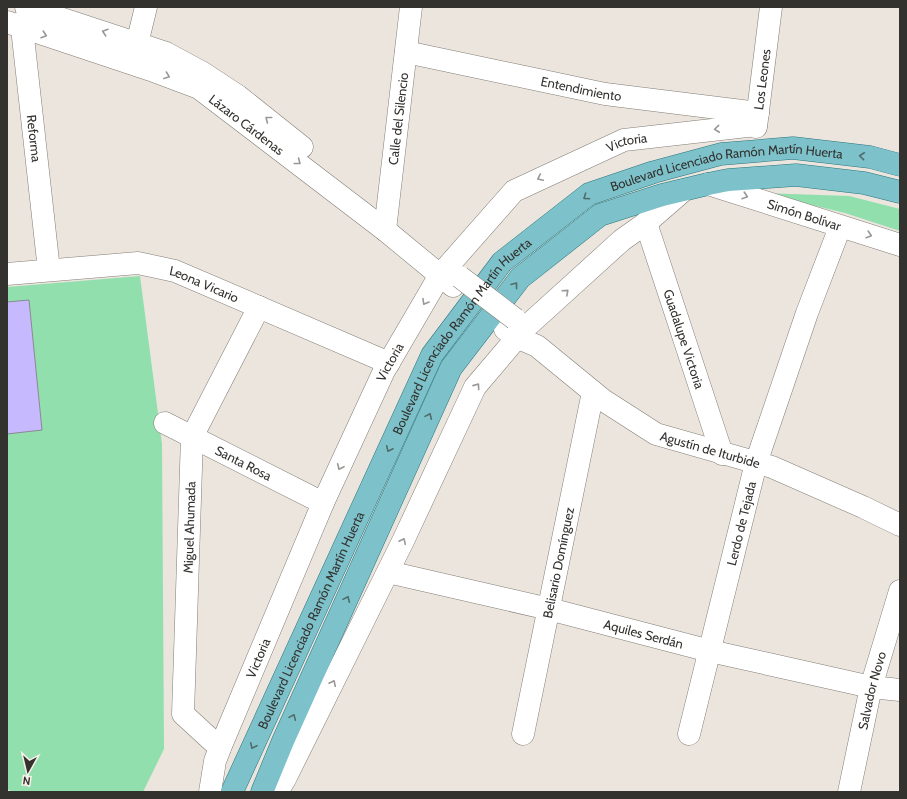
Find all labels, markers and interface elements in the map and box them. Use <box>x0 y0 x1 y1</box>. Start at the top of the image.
one-way arrow <box>102 28 109 37</box>
one-way arrow <box>40 30 47 39</box>
street label: Los Leones <box>750 47 774 111</box>
one-way arrow <box>164 71 171 79</box>
street label: Calle del Silencio <box>385 72 411 166</box>
street label: Entendimiento <box>539 73 622 104</box>
street label: Lázaro Cárdenas <box>206 91 288 158</box>
street label: Reforma <box>24 114 45 163</box>
one-way arrow <box>265 117 272 124</box>
one-way arrow <box>714 125 720 134</box>
street label: Victoria <box>604 129 649 155</box>
street label: Boulevard Licenciado Ramón Martín Huerta <box>608 140 844 194</box>
one-way arrow <box>859 152 865 161</box>
one-way arrow <box>294 158 301 165</box>
one-way arrow <box>537 173 545 181</box>
one-way arrow <box>741 191 748 200</box>
one-way arrow <box>583 193 590 200</box>
street label: Simón Bolívar <box>765 195 844 234</box>
one-way arrow <box>865 230 872 239</box>
street label: Boulevard Licenciado Ramón Martín Huerta <box>389 234 535 437</box>
street label: Leona Vicario <box>168 262 241 306</box>
one-way arrow <box>510 282 517 289</box>
street label: Guadalupe Victoria <box>660 287 708 391</box>
one-way arrow <box>561 289 568 296</box>
one-way arrow <box>422 298 429 305</box>
street label: Victoria <box>372 339 407 384</box>
one-way arrow <box>472 383 480 390</box>
one-way arrow <box>424 413 432 421</box>
street label: Agustín de Iturbide <box>658 428 762 471</box>
street label: Santa Rosa <box>213 442 275 484</box>
one-way arrow <box>386 445 394 453</box>
one-way arrow <box>337 463 345 470</box>
street label: Lerdo de Tejada <box>723 479 759 567</box>
street label: Miguel Ahumada <box>180 480 199 574</box>
street label: Belisario Domínguez <box>539 506 577 619</box>
street label: Boulevard Licenciado Ramón Martín Huerta <box>254 508 368 732</box>
one-way arrow <box>398 538 406 546</box>
one-way arrow <box>342 595 350 603</box>
street label: Aquiles Serdán <box>602 616 685 652</box>
street label: Victoria <box>242 635 274 680</box>
street label: Salvador Novo <box>854 649 889 731</box>
one-way arrow <box>328 680 336 687</box>
one-way arrow <box>289 714 297 721</box>
one-way arrow <box>250 741 258 749</box>
north arrow <box>8 751 48 791</box>
text: N <box>22 773 31 788</box>

